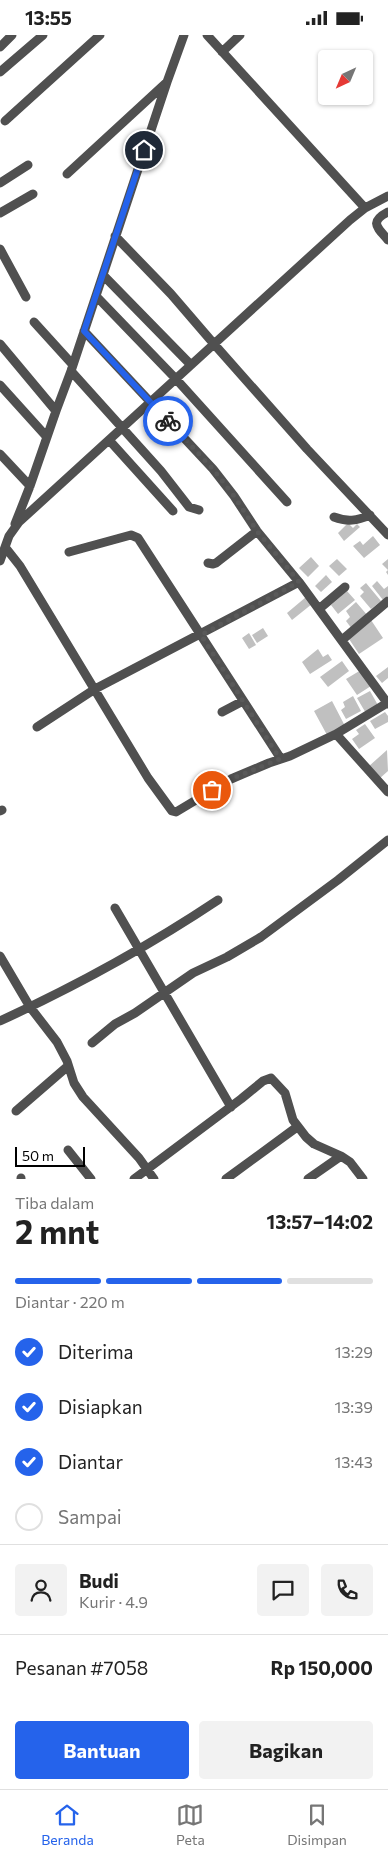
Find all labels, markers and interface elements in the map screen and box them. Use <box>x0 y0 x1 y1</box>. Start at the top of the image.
text: 13:55 <box>25 6 72 29</box>
north arrow <box>318 50 372 105</box>
map controls <box>318 50 373 105</box>
pin <box>123 129 165 171</box>
icon: home <box>130 136 158 164</box>
courier <box>143 396 193 446</box>
icon: bike <box>154 407 182 435</box>
pin <box>191 769 233 811</box>
icon: bag <box>198 776 226 804</box>
scale bar <box>15 1144 85 1167</box>
text: 50 m <box>22 1147 54 1164</box>
text: Tiba dalam <box>15 1193 94 1212</box>
text: 13:57–14:02 <box>267 1210 373 1233</box>
text: 2 mnt <box>15 1211 99 1251</box>
text: Diantar · 220 m <box>15 1292 125 1311</box>
icon: check <box>15 1338 43 1366</box>
text: Diterima <box>58 1340 134 1363</box>
text: 13:29 <box>335 1342 373 1361</box>
icon: check <box>15 1393 43 1421</box>
text: Disiapkan <box>58 1395 143 1418</box>
text: 13:39 <box>334 1397 373 1416</box>
icon: check <box>15 1448 43 1476</box>
text: Diantar <box>58 1450 123 1473</box>
text: 13:43 <box>335 1452 373 1471</box>
text: Sampai <box>58 1505 122 1528</box>
button: person <box>15 1564 67 1616</box>
button: chat <box>257 1564 309 1616</box>
button: phone <box>321 1564 373 1616</box>
text: Budi <box>79 1569 119 1592</box>
text: Kurir · 4.9 <box>79 1592 148 1611</box>
text: Pesanan #7058 <box>15 1656 148 1679</box>
text: Rp 150,000 <box>271 1656 373 1679</box>
button: Bantuan <box>15 1721 189 1779</box>
button: Bagikan <box>199 1721 373 1779</box>
tab: Beranda <box>41 1801 94 1848</box>
tab: Peta <box>176 1801 205 1848</box>
tab: Disimpan <box>287 1801 347 1848</box>

